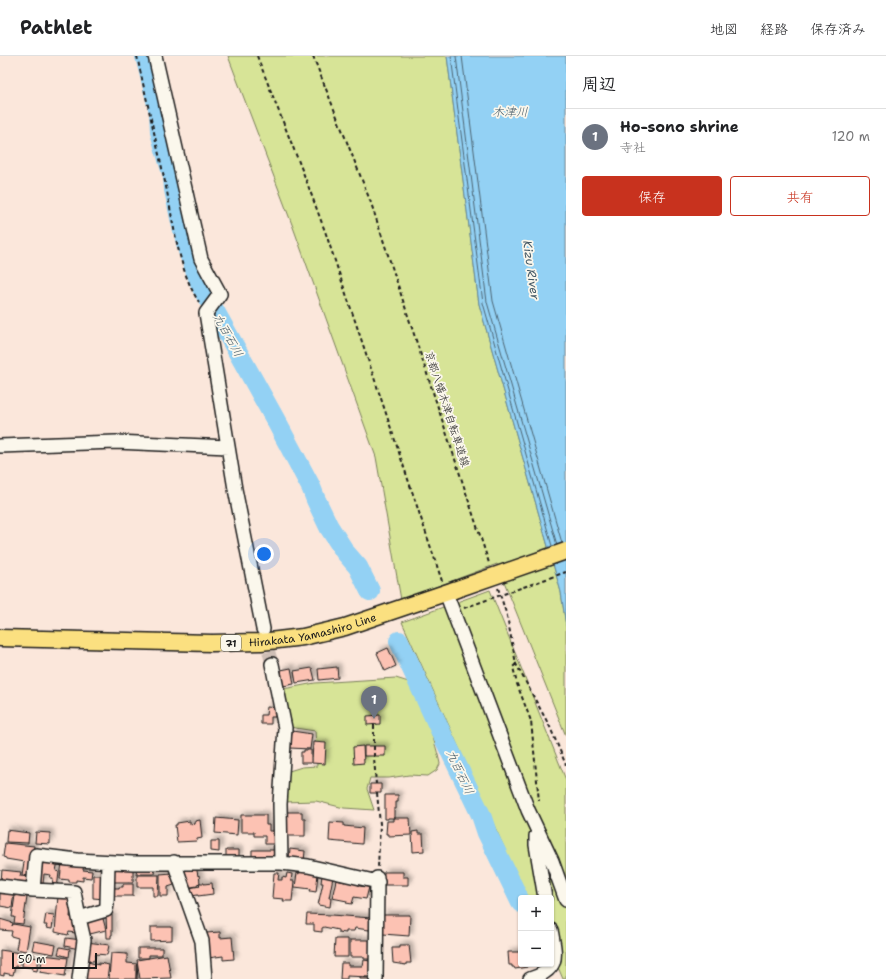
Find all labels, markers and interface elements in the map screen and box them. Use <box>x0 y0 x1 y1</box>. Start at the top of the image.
text: Pathlet <box>20 15 92 40</box>
text: 地図 <box>710 20 738 38</box>
text: 経路 <box>760 20 788 38</box>
text: 保存済み <box>810 20 866 38</box>
text: 周辺 <box>582 73 616 95</box>
water label: 木津川 <box>492 104 528 120</box>
text: Ho-sono shrine <box>620 117 739 137</box>
text: 1 <box>592 128 598 145</box>
text: 120 m <box>832 128 870 145</box>
text: 寺社 <box>620 139 646 156</box>
button: 保存 <box>582 176 722 216</box>
button: 共有 <box>730 176 870 216</box>
water label: Kizu River <box>519 239 543 301</box>
water label: 九百石川 <box>209 310 247 360</box>
street label: 京都八幡木津自転車道線 <box>421 349 473 469</box>
your location <box>254 544 274 564</box>
street label: Hirakata Yamashiro Line <box>249 609 378 650</box>
road number: 71 <box>221 635 241 651</box>
pin: 1 <box>361 686 387 719</box>
water label: 九百石川 <box>443 747 477 797</box>
map controls <box>518 895 554 967</box>
button: + <box>518 895 554 931</box>
button: − <box>518 931 554 967</box>
scale bar <box>12 951 97 970</box>
text: 50 m <box>18 952 46 967</box>

